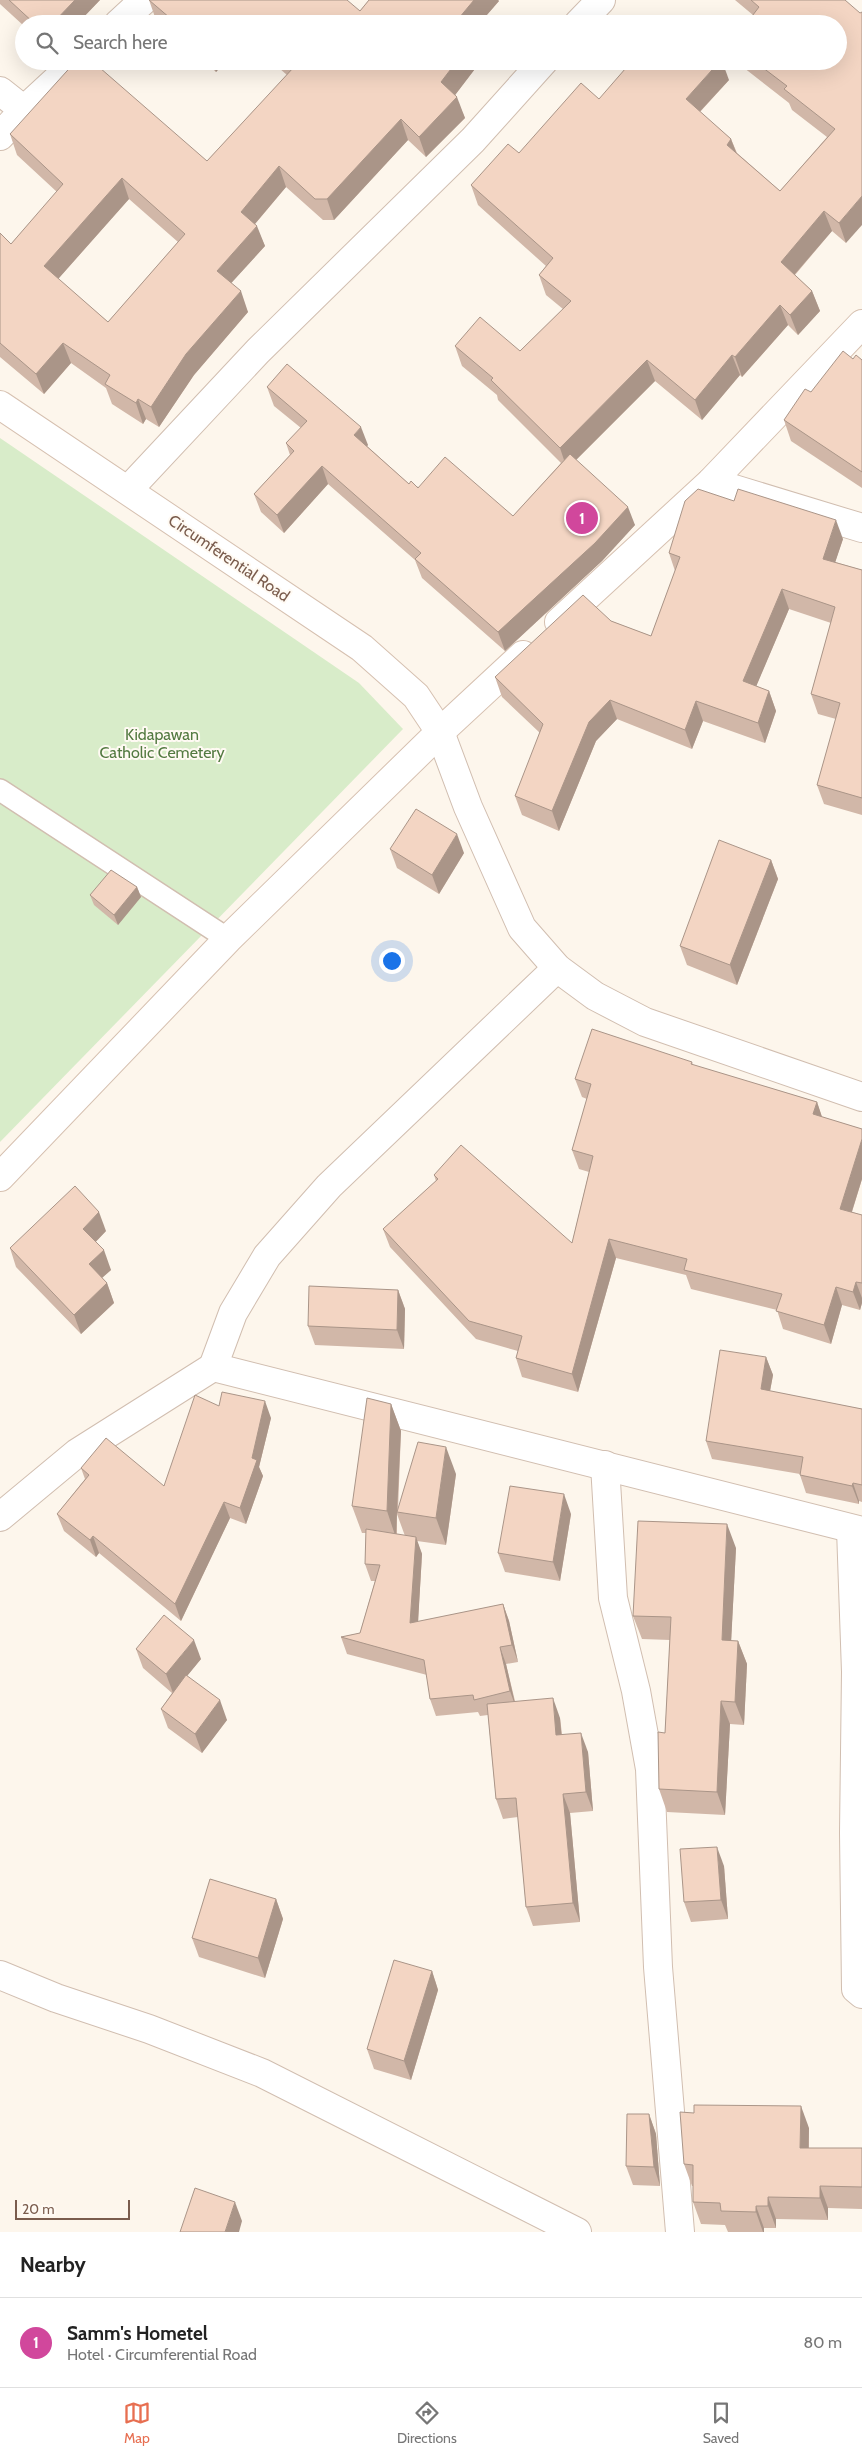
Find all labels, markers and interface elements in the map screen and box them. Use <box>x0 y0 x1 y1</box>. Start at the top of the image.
search box <box>15 15 847 70</box>
icon: search <box>33 29 61 57</box>
text: Search here <box>73 31 167 54</box>
pin: 1 <box>566 499 598 537</box>
street label: Circumferential Road <box>165 510 293 606</box>
park label: Kidapawan Catholic Cemetery <box>100 725 224 762</box>
your location <box>379 948 405 974</box>
scale bar <box>15 2197 130 2220</box>
text: 20 m <box>22 2200 55 2218</box>
text: Nearby <box>20 2252 86 2277</box>
text: Samm's Hometel <box>67 2322 208 2345</box>
text: 1 <box>33 2333 39 2352</box>
text: 80 m <box>804 2333 842 2352</box>
text: Hotel · Circumferential Road <box>67 2345 257 2364</box>
tab: Map <box>123 2399 151 2447</box>
tab: Directions <box>397 2399 457 2447</box>
tab: Saved <box>703 2399 739 2447</box>

